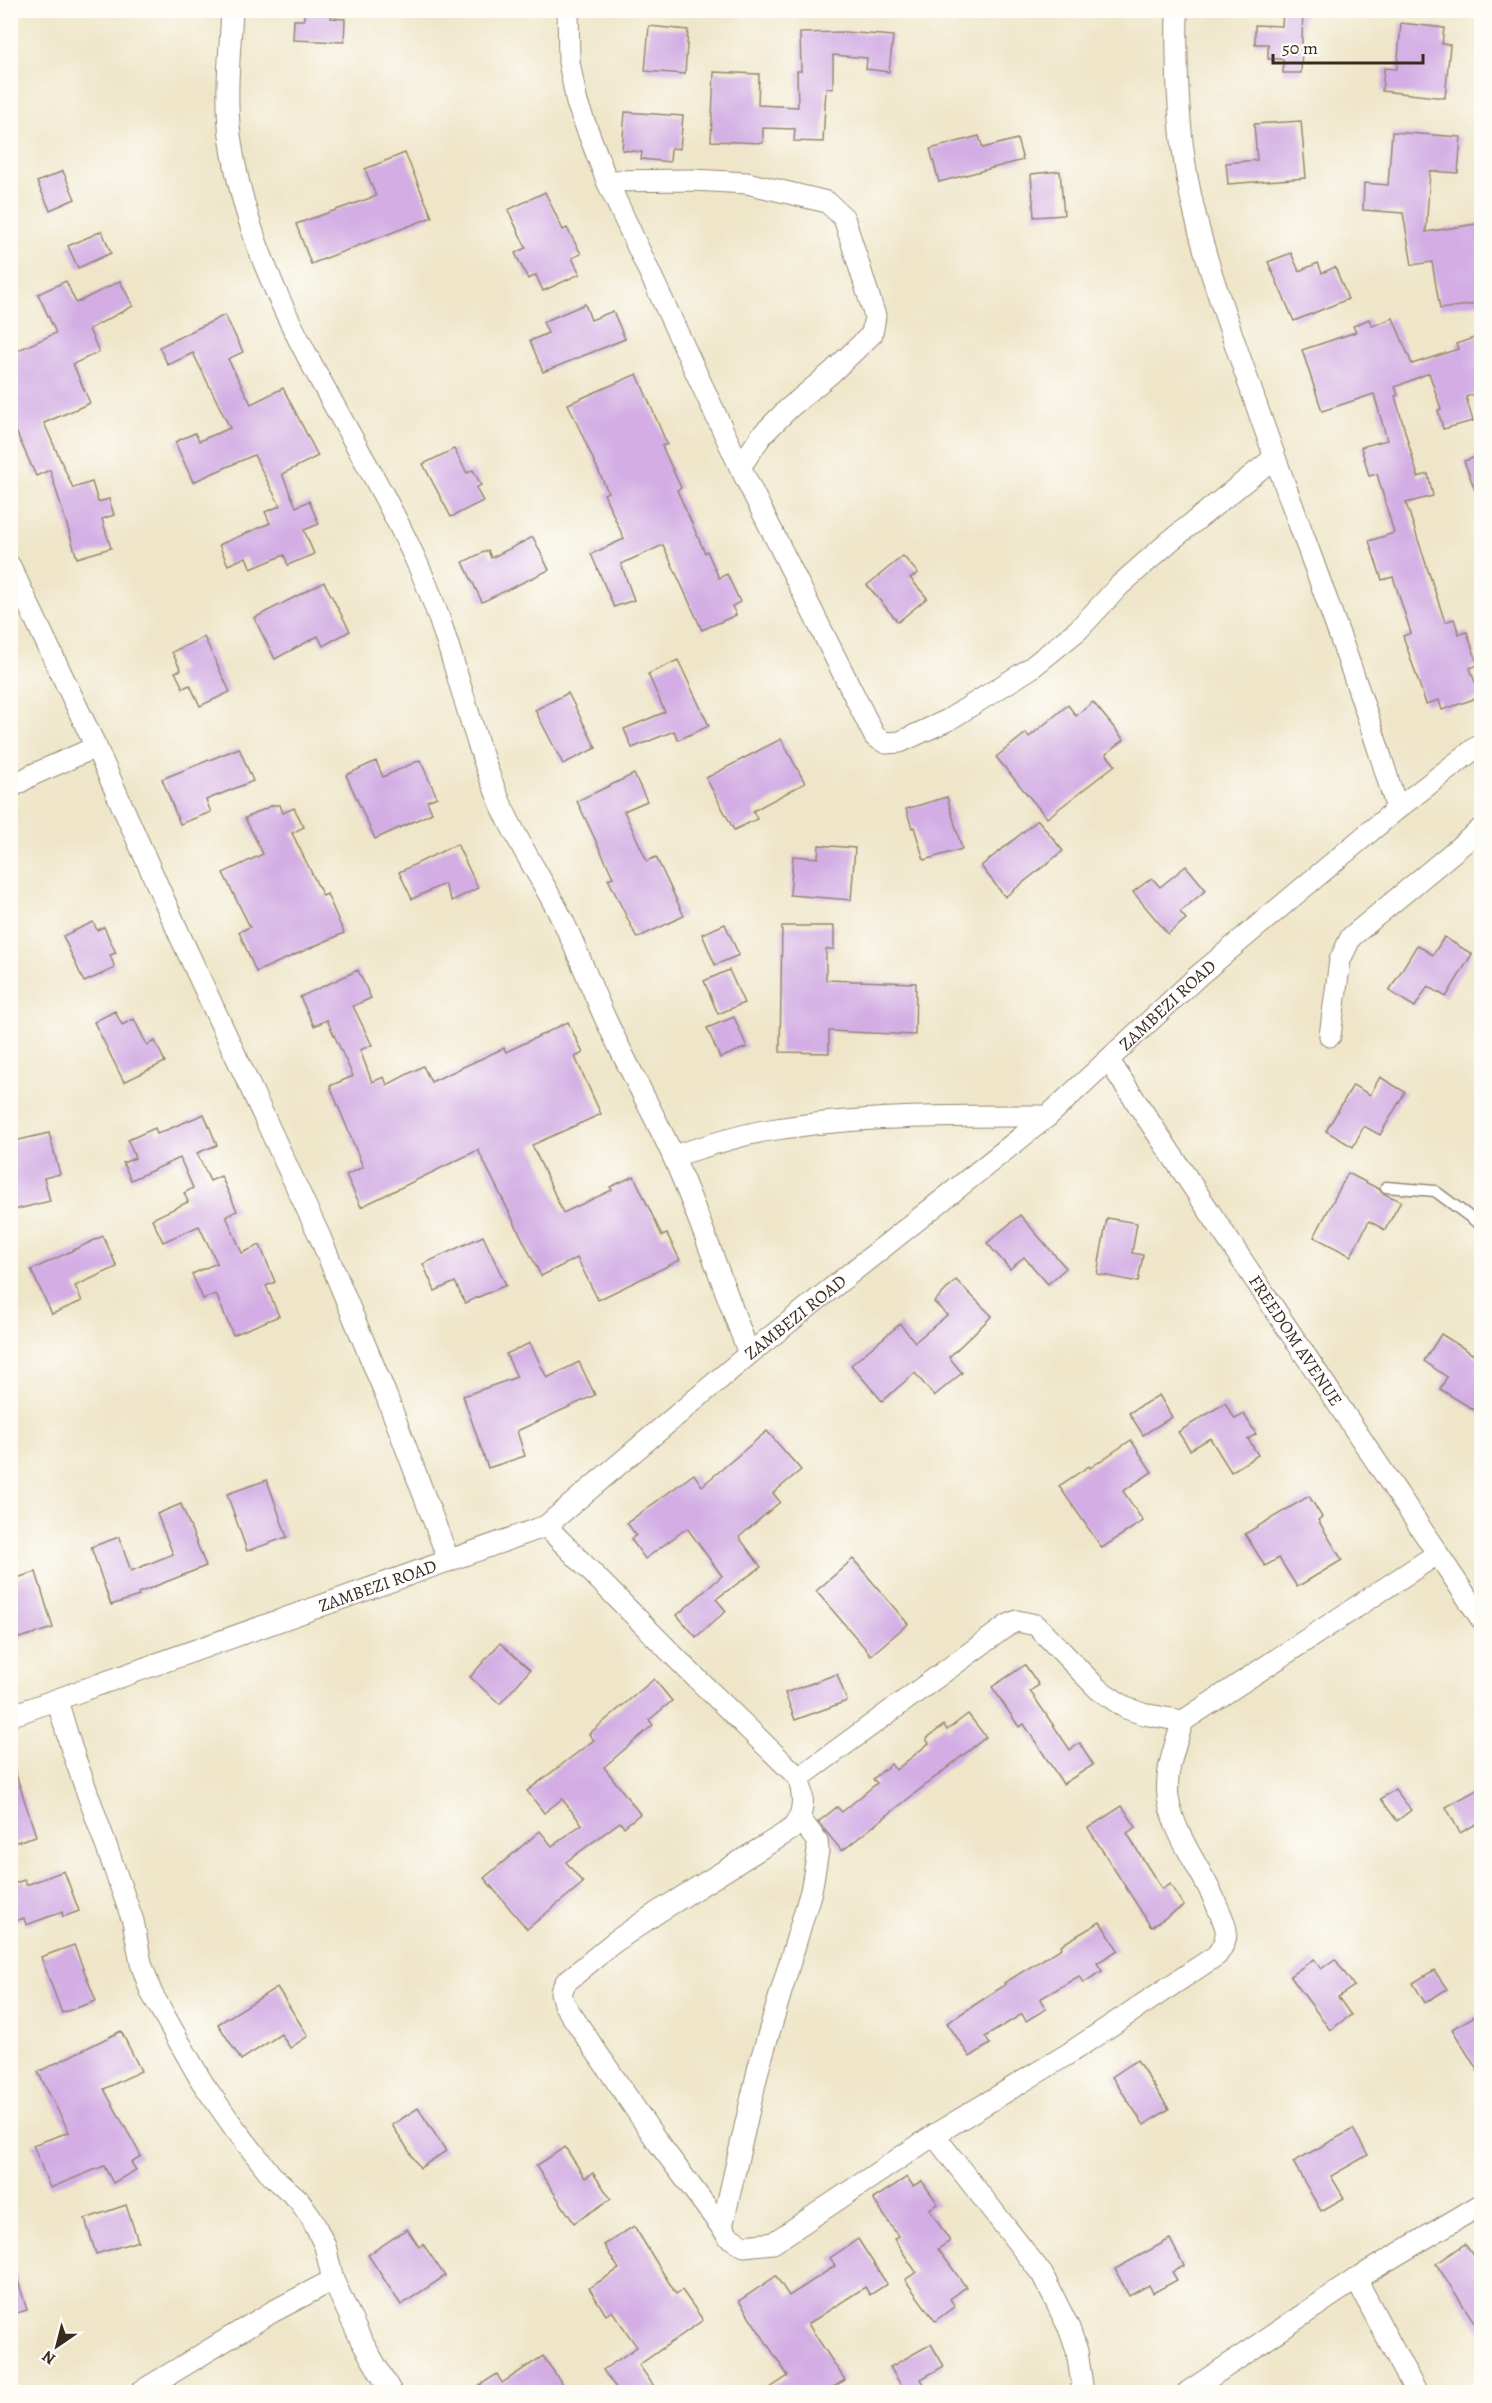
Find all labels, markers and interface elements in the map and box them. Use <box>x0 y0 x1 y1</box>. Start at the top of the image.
scale bar <box>1273 27 1423 65</box>
text: 50 m <box>1282 36 1318 60</box>
street label: ZAMBEZI ROAD <box>1114 954 1221 1056</box>
street label: ZAMBEZI ROAD <box>739 1269 851 1365</box>
street label: FREEDOM AVENUE <box>1243 1270 1348 1411</box>
street label: ZAMBEZI ROAD <box>315 1554 440 1618</box>
north arrow <box>27 2316 87 2376</box>
text: N <box>38 2345 60 2370</box>

